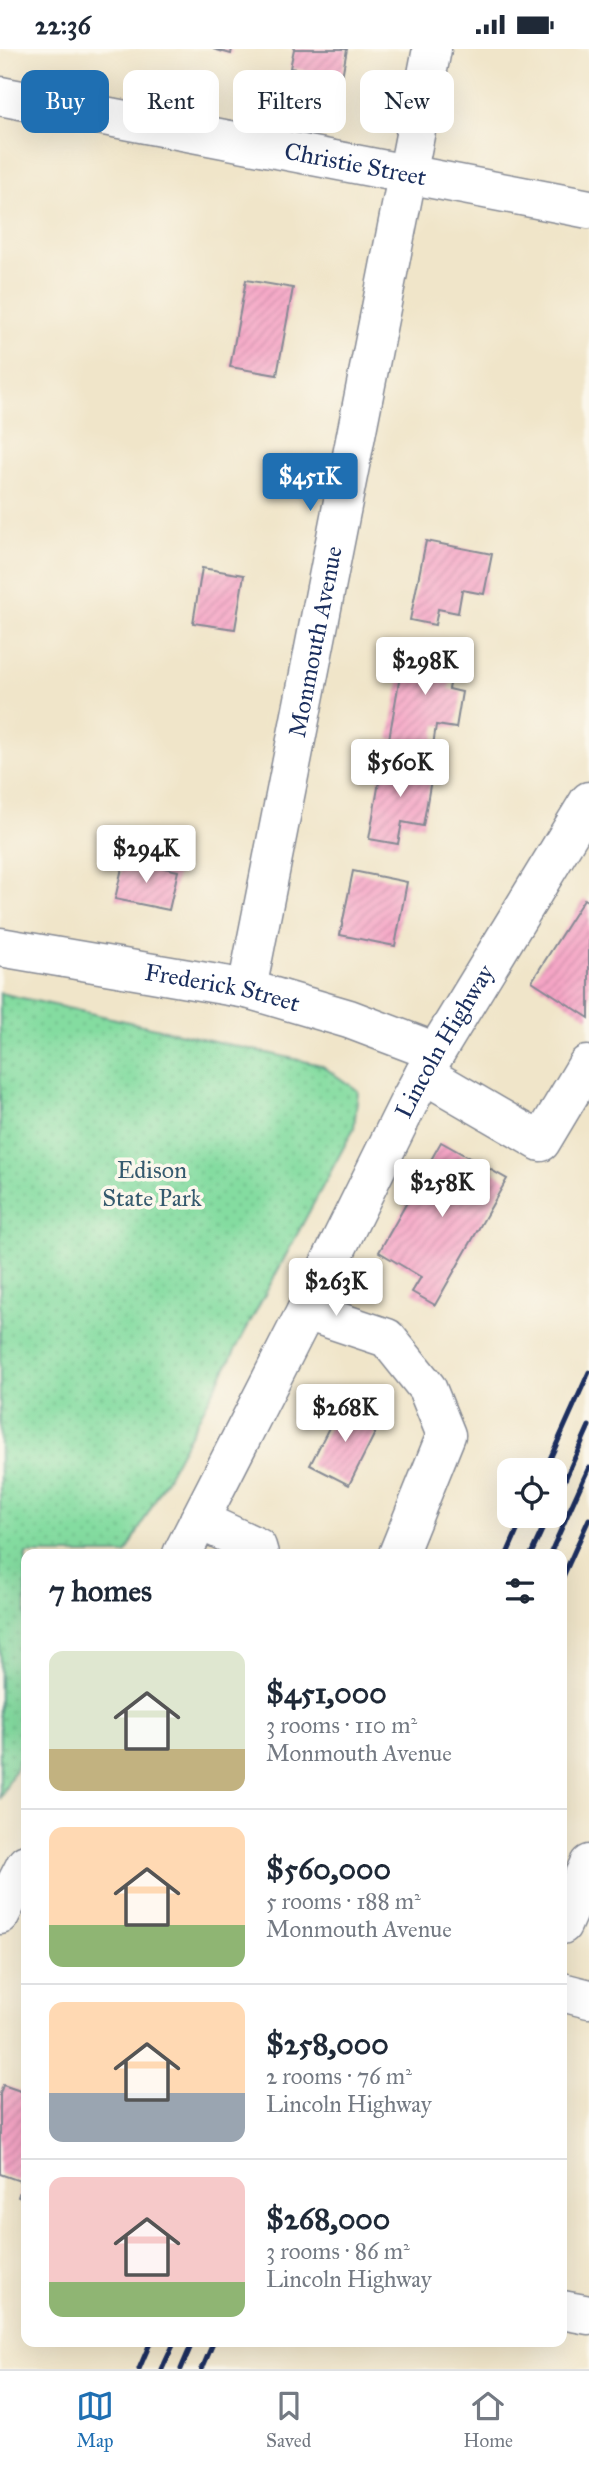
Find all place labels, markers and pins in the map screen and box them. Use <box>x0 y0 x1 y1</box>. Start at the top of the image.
pin: $451K <box>261 454 359 513</box>
pin: $298K <box>376 637 474 697</box>
pin: $560K <box>351 739 449 799</box>
pin: $294K <box>97 825 195 885</box>
pin: $258K <box>393 1159 491 1219</box>
pin: $263K <box>287 1259 385 1318</box>
pin: $268K <box>296 1385 394 1444</box>

